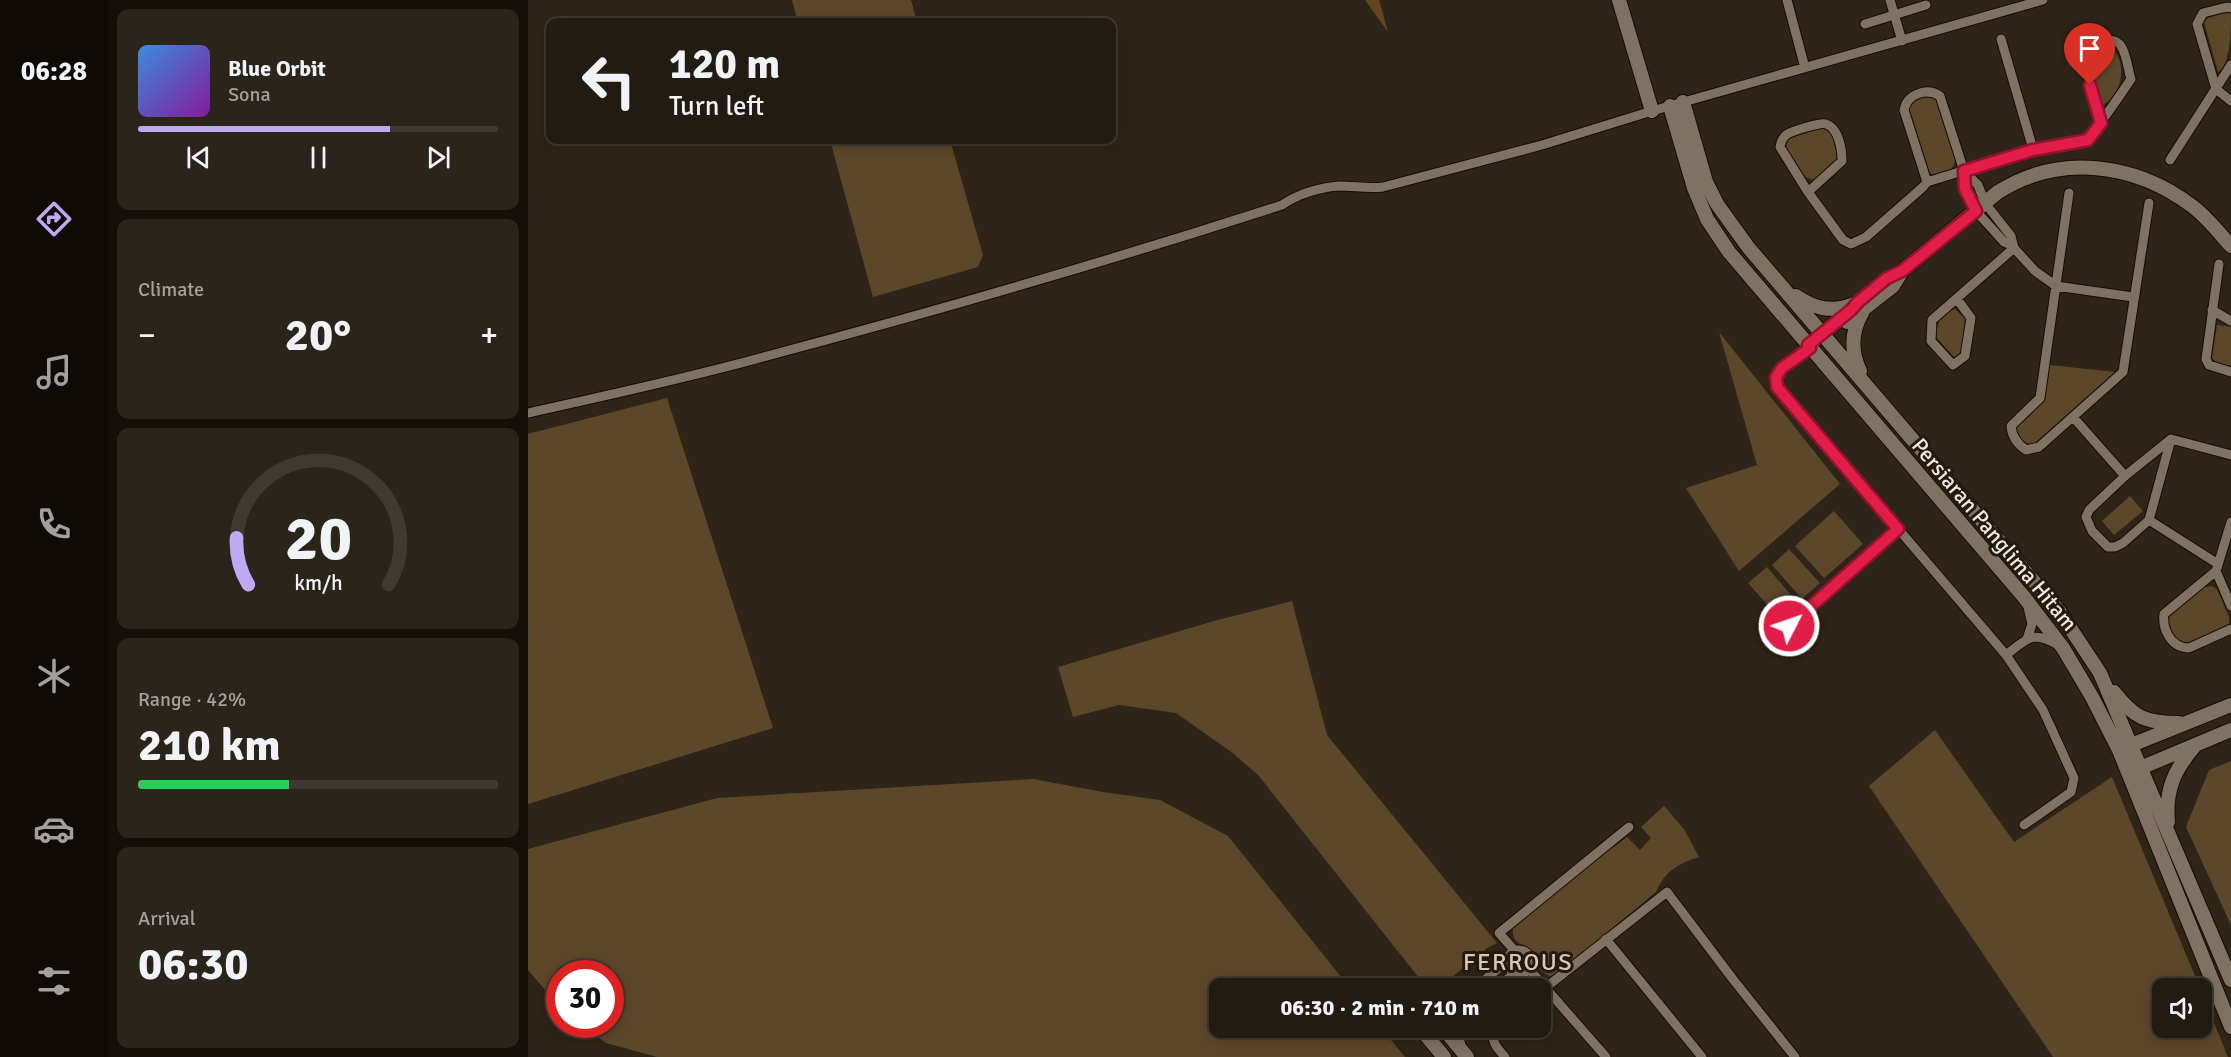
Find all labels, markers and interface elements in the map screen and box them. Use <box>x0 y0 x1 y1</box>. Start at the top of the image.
pin <box>2064 23 2115 85</box>
icon: arrive <box>2073 32 2106 65</box>
text: 120 m <box>669 39 780 90</box>
icon: left <box>570 42 648 120</box>
text: 06:28 <box>21 55 87 88</box>
text: Blue Orbit <box>228 55 326 82</box>
text: Sona <box>228 82 271 107</box>
text: Turn left <box>669 90 764 123</box>
icon: previous <box>182 141 215 174</box>
icon: pause <box>302 141 335 174</box>
icon: next <box>422 141 455 174</box>
icon: directions <box>33 198 75 240</box>
text: Climate <box>138 277 204 302</box>
text: 20° <box>285 308 351 363</box>
text: − <box>138 315 156 356</box>
text: + <box>480 315 498 356</box>
icon: music <box>33 351 75 393</box>
street label: Persiaran Panglima Hitam <box>1906 432 2083 636</box>
text: 20 <box>284 501 352 578</box>
icon: phone <box>33 503 75 545</box>
text: km/h <box>294 571 342 597</box>
position arrow <box>1757 594 1821 658</box>
icon: climate <box>33 655 75 697</box>
text: Range · 42% <box>138 687 246 712</box>
text: 210 km <box>138 718 281 773</box>
icon: car <box>33 808 75 850</box>
text: Arrival <box>138 906 196 931</box>
text: 06:30 <box>138 937 248 992</box>
district label: FERROUS <box>1463 947 1573 977</box>
icon: filters <box>33 960 75 1002</box>
speed limit sign: 30 <box>546 960 624 1038</box>
map controls <box>2152 978 2212 1038</box>
button: sound <box>2152 978 2212 1038</box>
text: 06:30 · 2 min · 710 m <box>1280 994 1480 1021</box>

